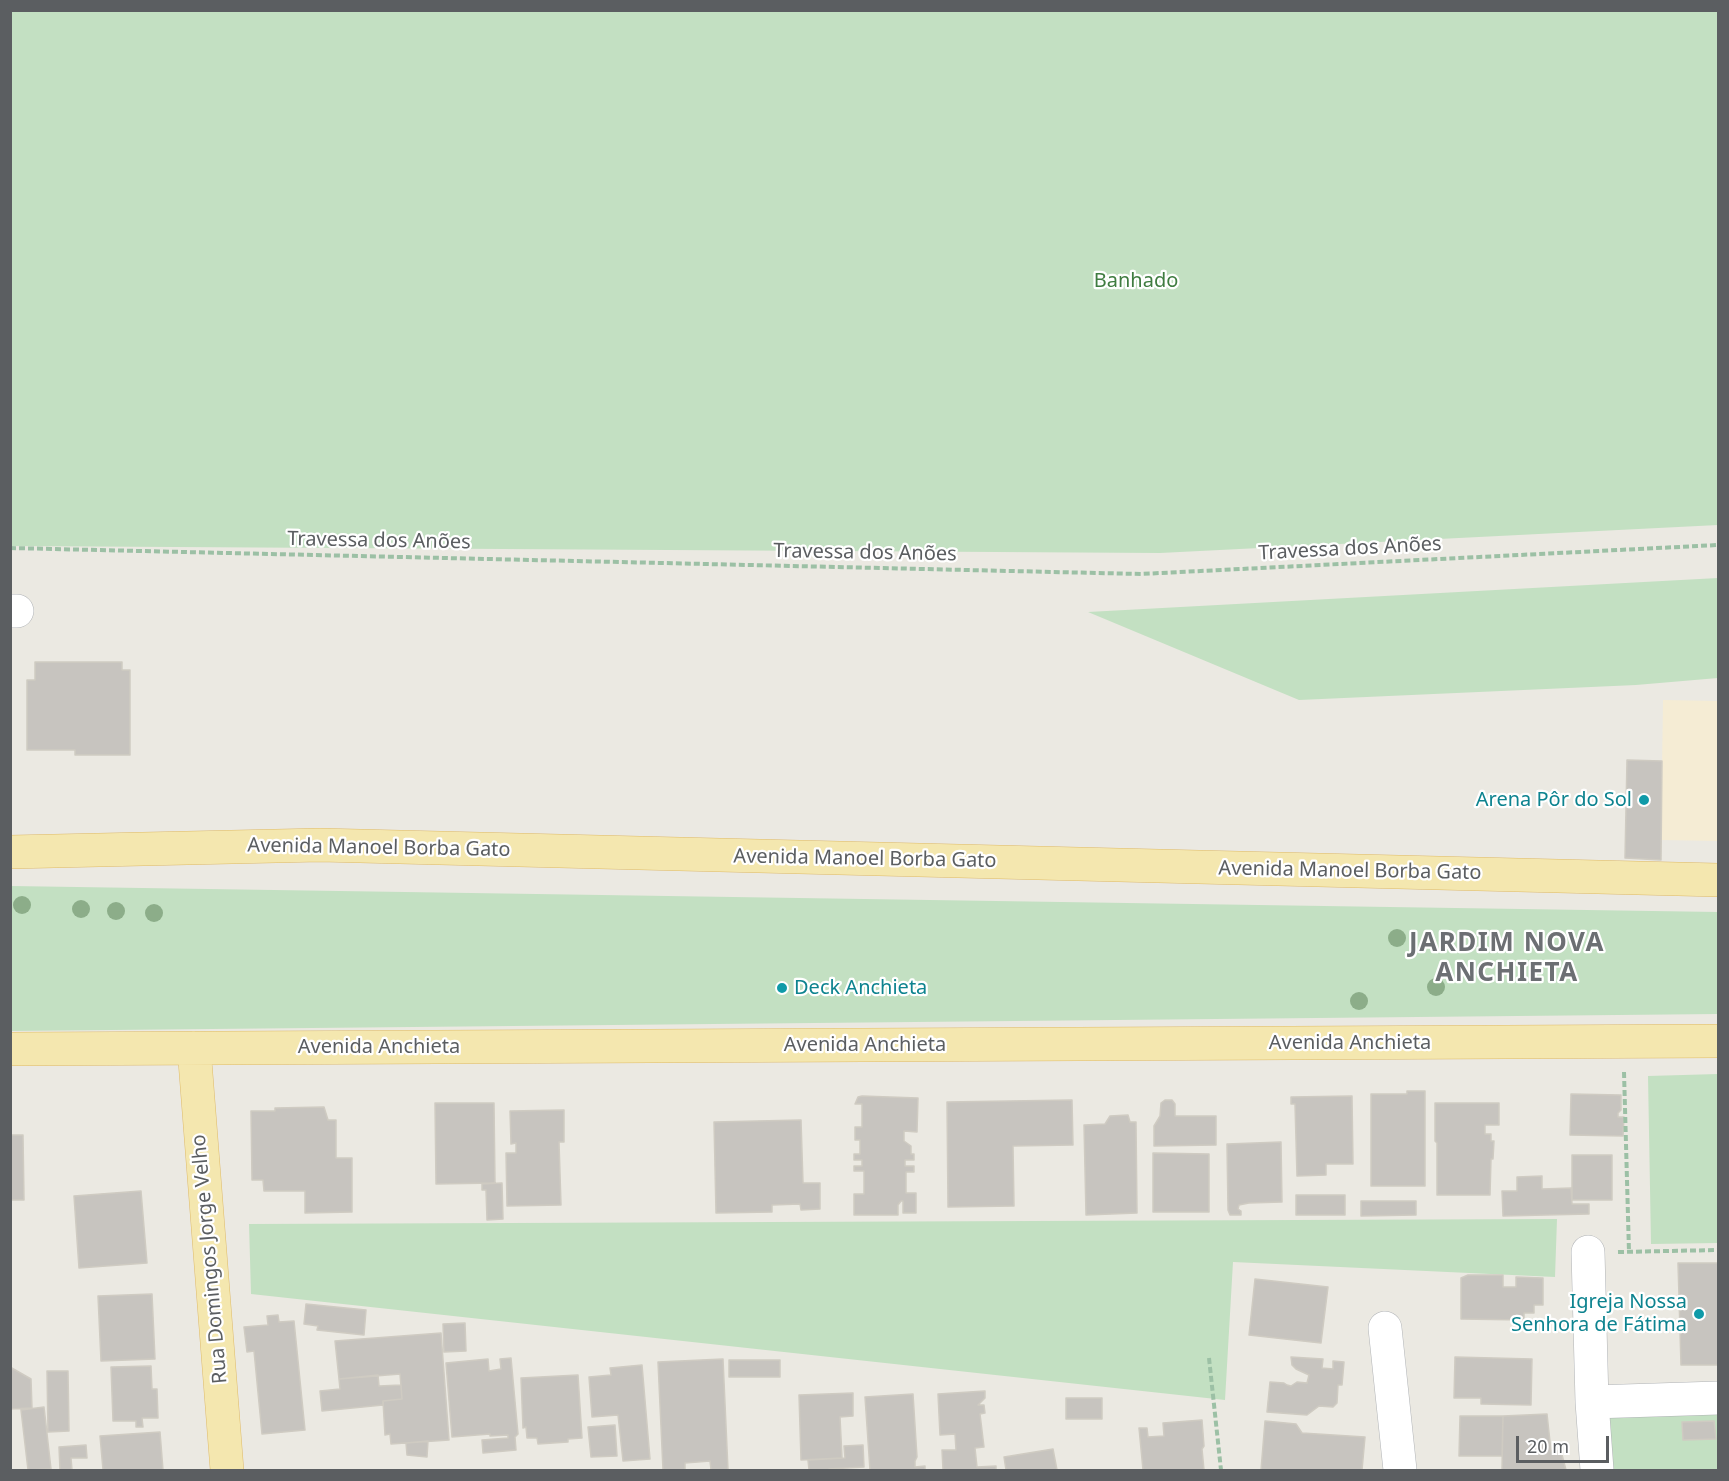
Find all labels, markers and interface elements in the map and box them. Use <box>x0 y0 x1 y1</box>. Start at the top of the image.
park label: Banhado <box>1094 269 1178 293</box>
street label: Travessa dos Anões <box>287 527 471 555</box>
street label: Travessa dos Anões <box>1258 532 1442 566</box>
street label: Travessa dos Anões <box>773 539 957 567</box>
place label: Arena Pôr do Sol <box>1476 788 1632 812</box>
marker: Arena Pôr do Sol <box>1637 793 1651 807</box>
street label: Avenida Manoel Borba Gato <box>247 834 511 862</box>
street label: Avenida Manoel Borba Gato <box>733 845 997 873</box>
street label: Avenida Manoel Borba Gato <box>1218 857 1482 885</box>
district label: JARDIM NOVA ANCHIETA <box>1409 928 1605 990</box>
place label: Deck Anchieta <box>794 976 927 1000</box>
marker: Deck Anchieta <box>775 981 789 995</box>
street label: Avenida Anchieta <box>1269 1031 1431 1055</box>
street label: Avenida Anchieta <box>784 1033 946 1057</box>
street label: Avenida Anchieta <box>298 1035 460 1059</box>
street label: Rua Domingos Jorge Velho <box>187 1133 233 1385</box>
place label: Igreja Nossa Senhora de Fátima <box>1511 1290 1687 1337</box>
marker: Igreja Nossa Senhora de Fátima <box>1692 1307 1706 1321</box>
scale bar <box>1519 1424 1612 1462</box>
text: 20 m <box>1527 1434 1569 1458</box>

